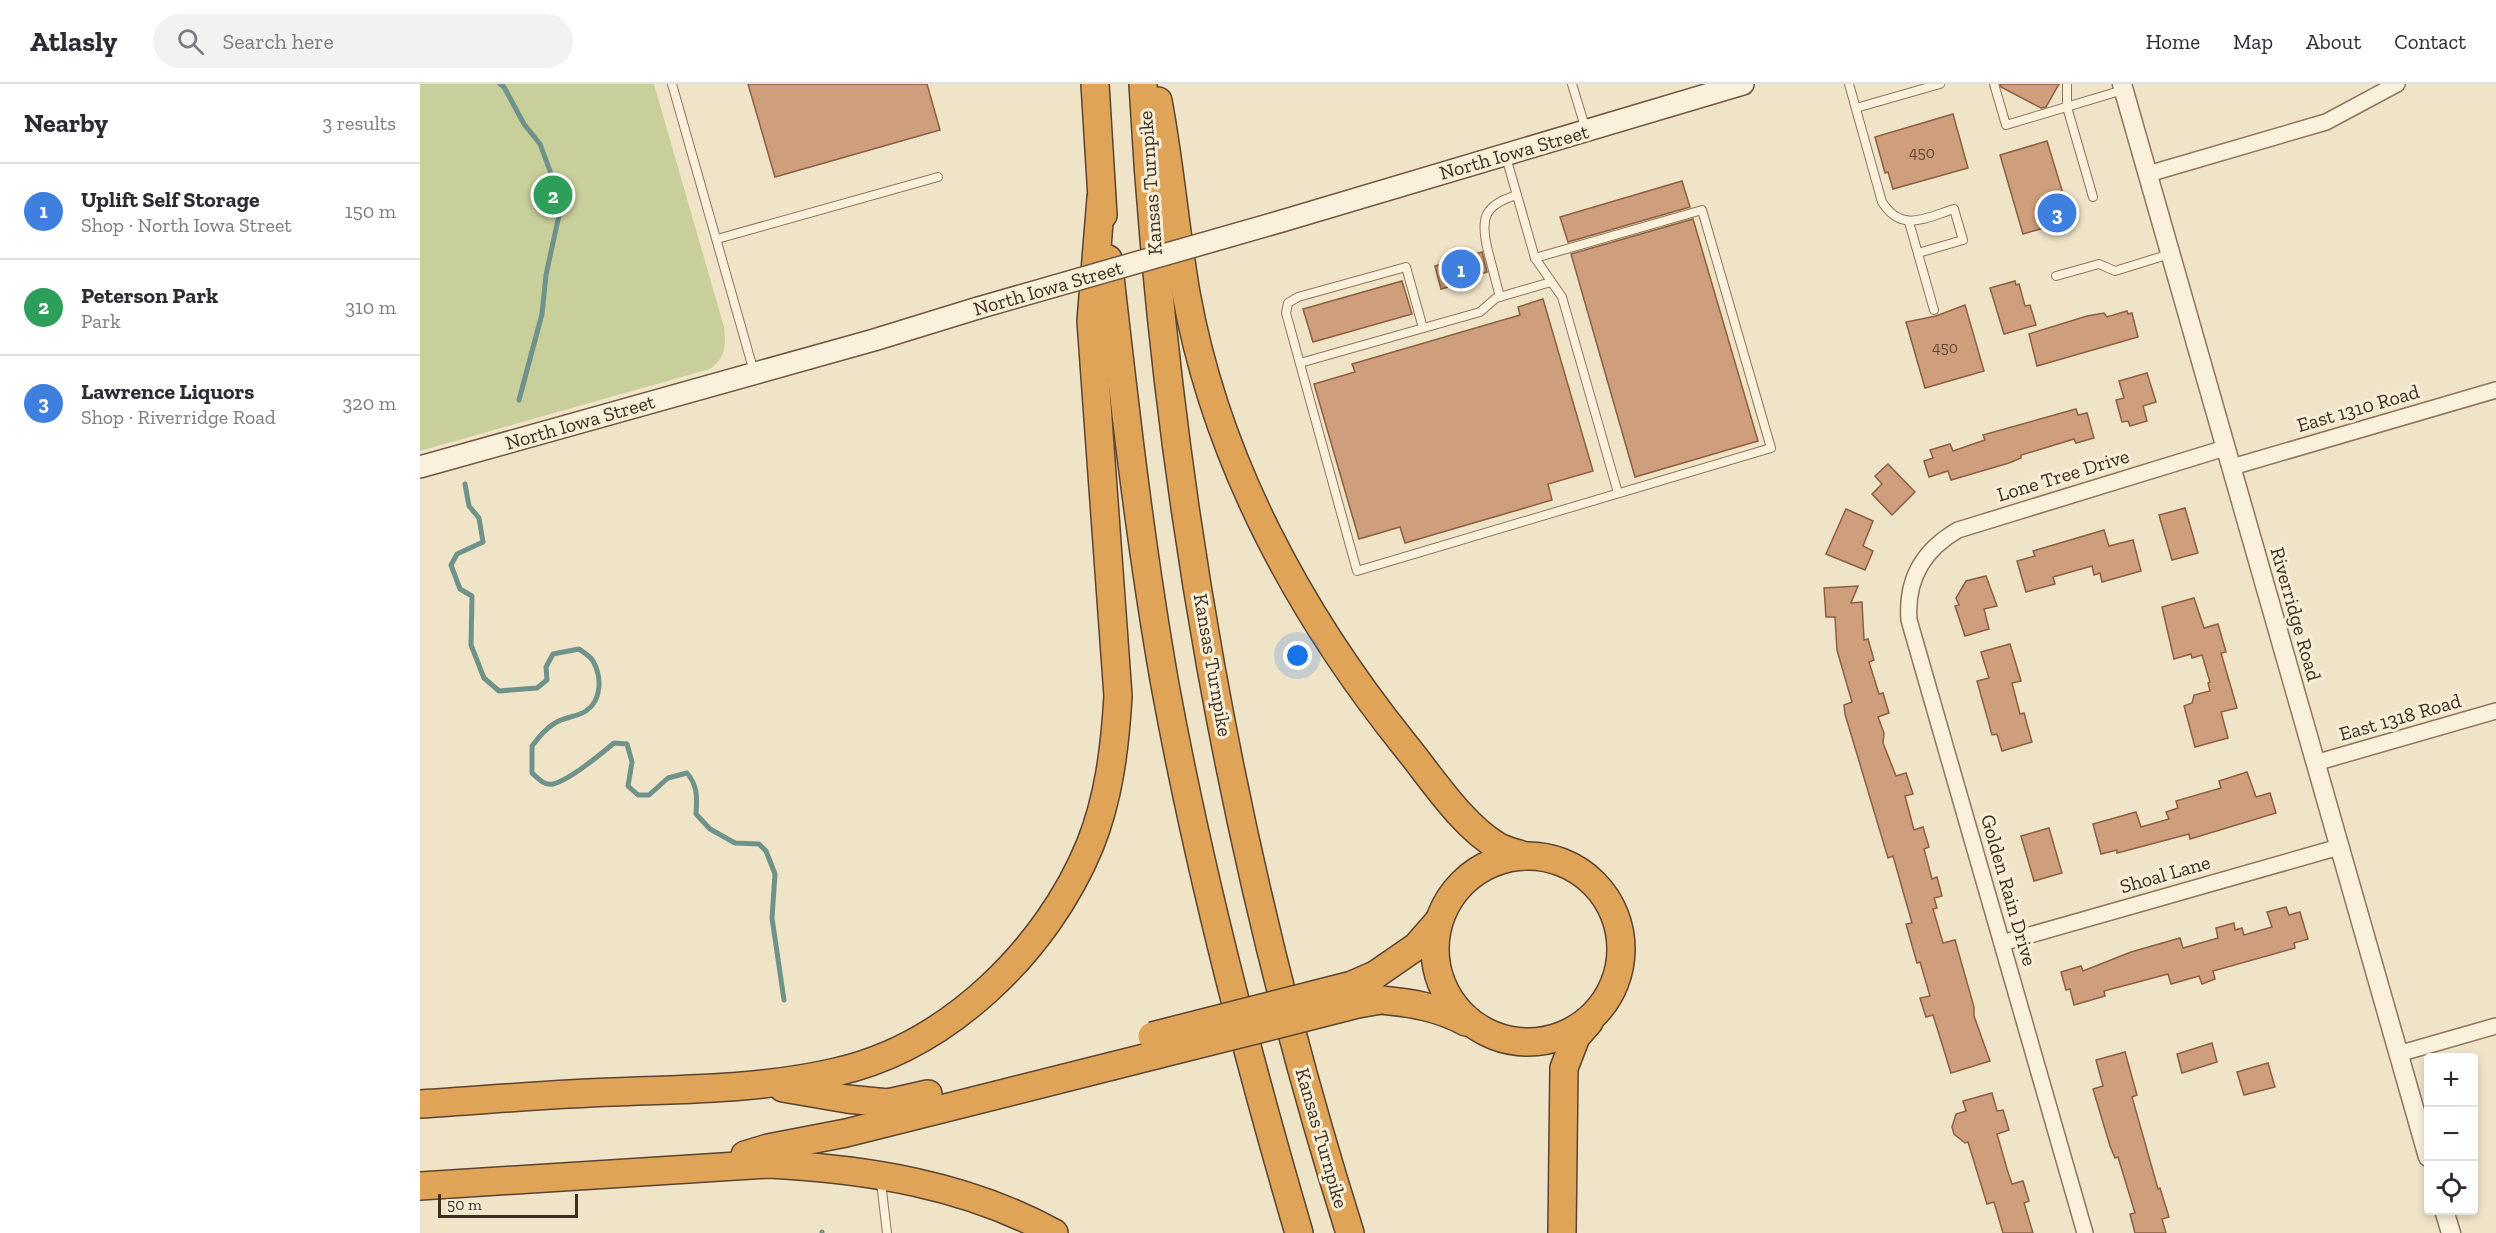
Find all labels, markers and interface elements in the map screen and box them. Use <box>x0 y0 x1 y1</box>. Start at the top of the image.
search box <box>153 14 573 68</box>
text: Atlasly <box>30 25 117 58</box>
icon: search <box>174 25 207 58</box>
text: Search here <box>222 28 334 55</box>
text: Home <box>2146 29 2200 54</box>
text: Map <box>2233 29 2273 54</box>
text: About <box>2306 29 2361 54</box>
text: Contact <box>2394 29 2466 54</box>
text: Nearby <box>24 107 108 139</box>
street label: Kansas Turnpike <box>1133 110 1167 256</box>
text: 3 results <box>322 111 396 135</box>
street label: North Iowa Street <box>1437 119 1592 185</box>
house number: 450 <box>1909 143 1935 162</box>
pin: 2 <box>534 172 572 218</box>
text: Uplift Self Storage <box>81 186 260 213</box>
pin: 3 <box>2038 190 2076 236</box>
text: 1 <box>39 199 48 223</box>
text: 150 m <box>345 199 396 223</box>
text: Shop · North Iowa Street <box>81 213 292 237</box>
pin: 1 <box>1442 246 1480 291</box>
street label: North Iowa Street <box>971 255 1126 321</box>
text: Peterson Park <box>81 282 218 309</box>
text: 2 <box>38 295 49 319</box>
text: 310 m <box>345 295 396 319</box>
text: Park <box>81 309 121 333</box>
house number: 450 <box>1932 338 1958 357</box>
text: Lawrence Liquors <box>81 378 254 405</box>
street label: East 1310 Road <box>2294 379 2422 437</box>
street label: North Iowa Street <box>503 389 658 455</box>
text: 3 <box>38 391 49 415</box>
text: 320 m <box>343 391 396 415</box>
text: Shop · Riverridge Road <box>81 405 276 429</box>
street label: Lone Tree Drive <box>1994 443 2132 507</box>
street label: Riverridge Road <box>2265 544 2327 684</box>
street label: Kansas Turnpike <box>1189 592 1237 738</box>
your location <box>1283 641 1312 670</box>
street label: East 1318 Road <box>2336 688 2464 746</box>
street label: Golden Rain Drive <box>1976 811 2042 969</box>
street label: Shoal Lane <box>2117 850 2213 898</box>
map controls <box>2424 1053 2478 1215</box>
button: + <box>2424 1053 2478 1107</box>
street label: Kansas Turnpike <box>1290 1065 1354 1211</box>
button: − <box>2424 1107 2478 1161</box>
button: locate <box>2424 1161 2478 1215</box>
scale bar <box>438 1191 578 1218</box>
text: 50 m <box>447 1195 482 1214</box>

